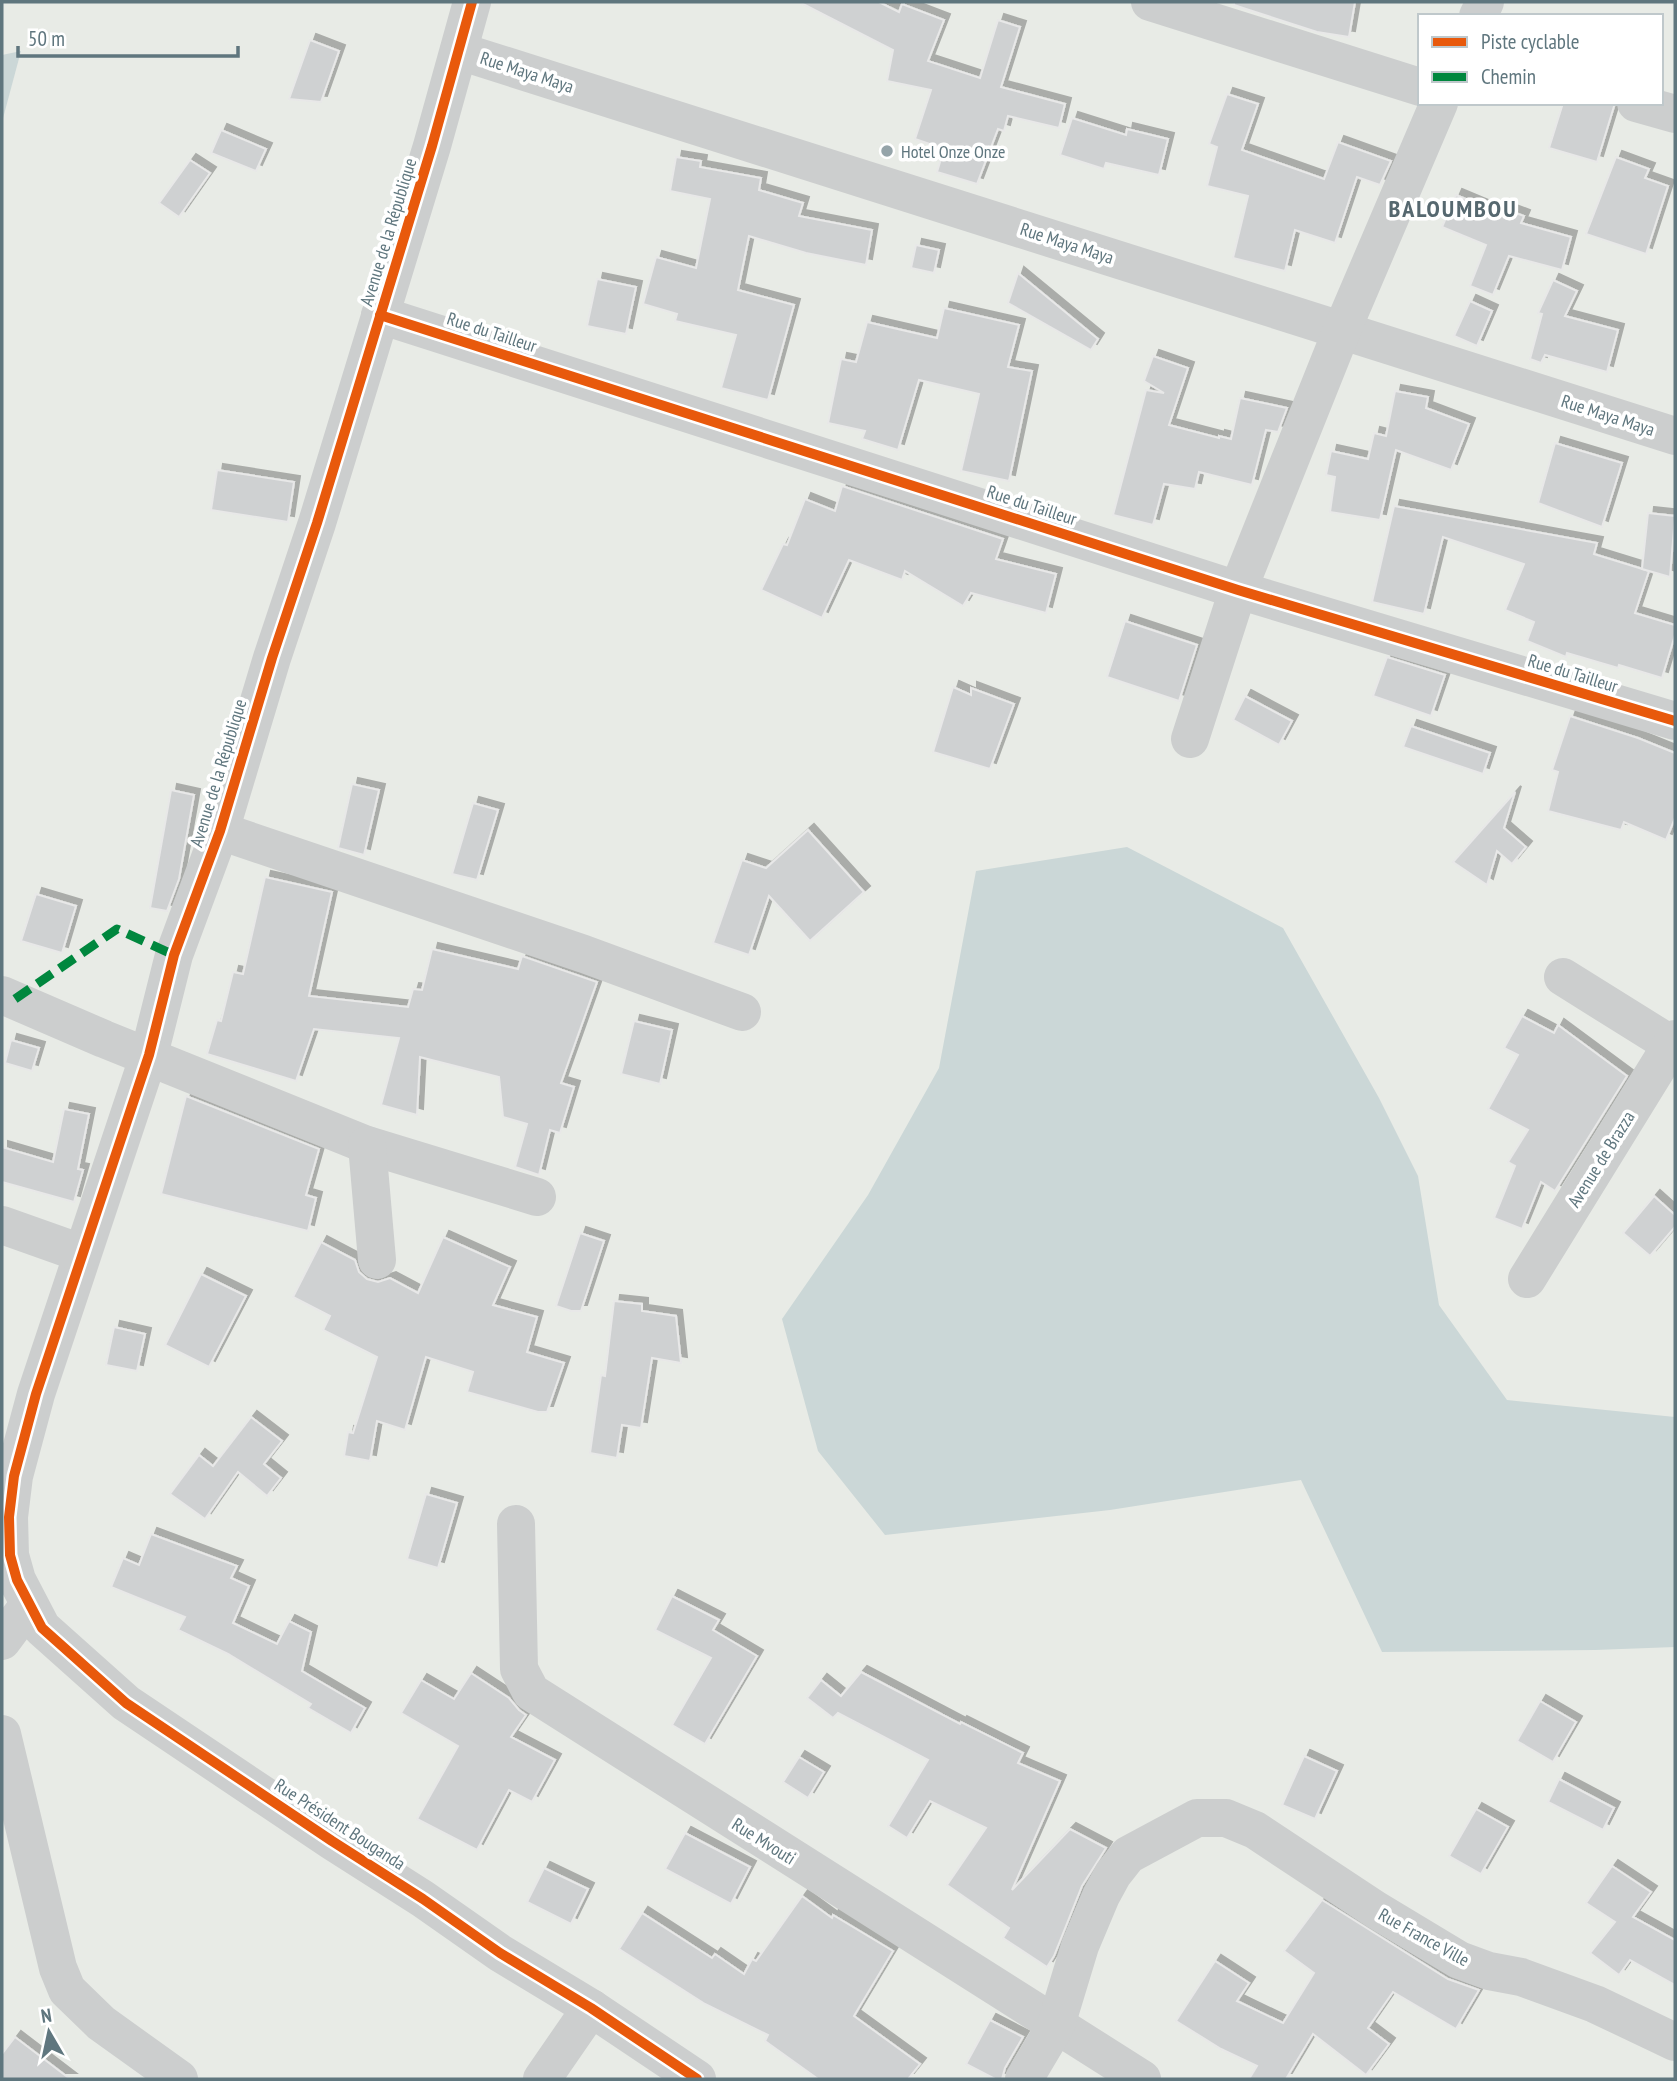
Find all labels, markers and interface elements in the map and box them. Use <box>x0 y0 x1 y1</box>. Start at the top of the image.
scale bar <box>18 14 238 58</box>
legend <box>1418 14 1663 105</box>
text: 50 m <box>28 25 65 52</box>
text: Piste cyclable <box>1481 28 1579 55</box>
street label: Rue Maya Maya <box>477 46 577 98</box>
text: Chemin <box>1481 63 1536 90</box>
place label: Hotel Onze Onze <box>901 140 1005 163</box>
marker: Hotel Onze Onze <box>879 143 895 159</box>
street label: Avenue de la République <box>355 155 421 309</box>
district label: BALOUMBOU <box>1389 193 1518 224</box>
street label: Rue Maya Maya <box>1017 217 1117 269</box>
street label: Rue du Tailleur <box>444 307 540 357</box>
street label: Rue Maya Maya <box>1558 389 1658 441</box>
street label: Rue du Tailleur <box>984 480 1080 530</box>
street label: Rue du Tailleur <box>1525 648 1621 698</box>
street label: Avenue de la République <box>185 696 251 850</box>
street label: Avenue de Brazza <box>1562 1107 1640 1211</box>
street label: Rue Président Bouganda <box>270 1773 410 1875</box>
street label: Rue Mvouti <box>728 1813 800 1869</box>
street label: Rue France Ville <box>1375 1903 1473 1971</box>
north arrow <box>14 1997 84 2067</box>
text: N <box>39 2003 53 2028</box>

